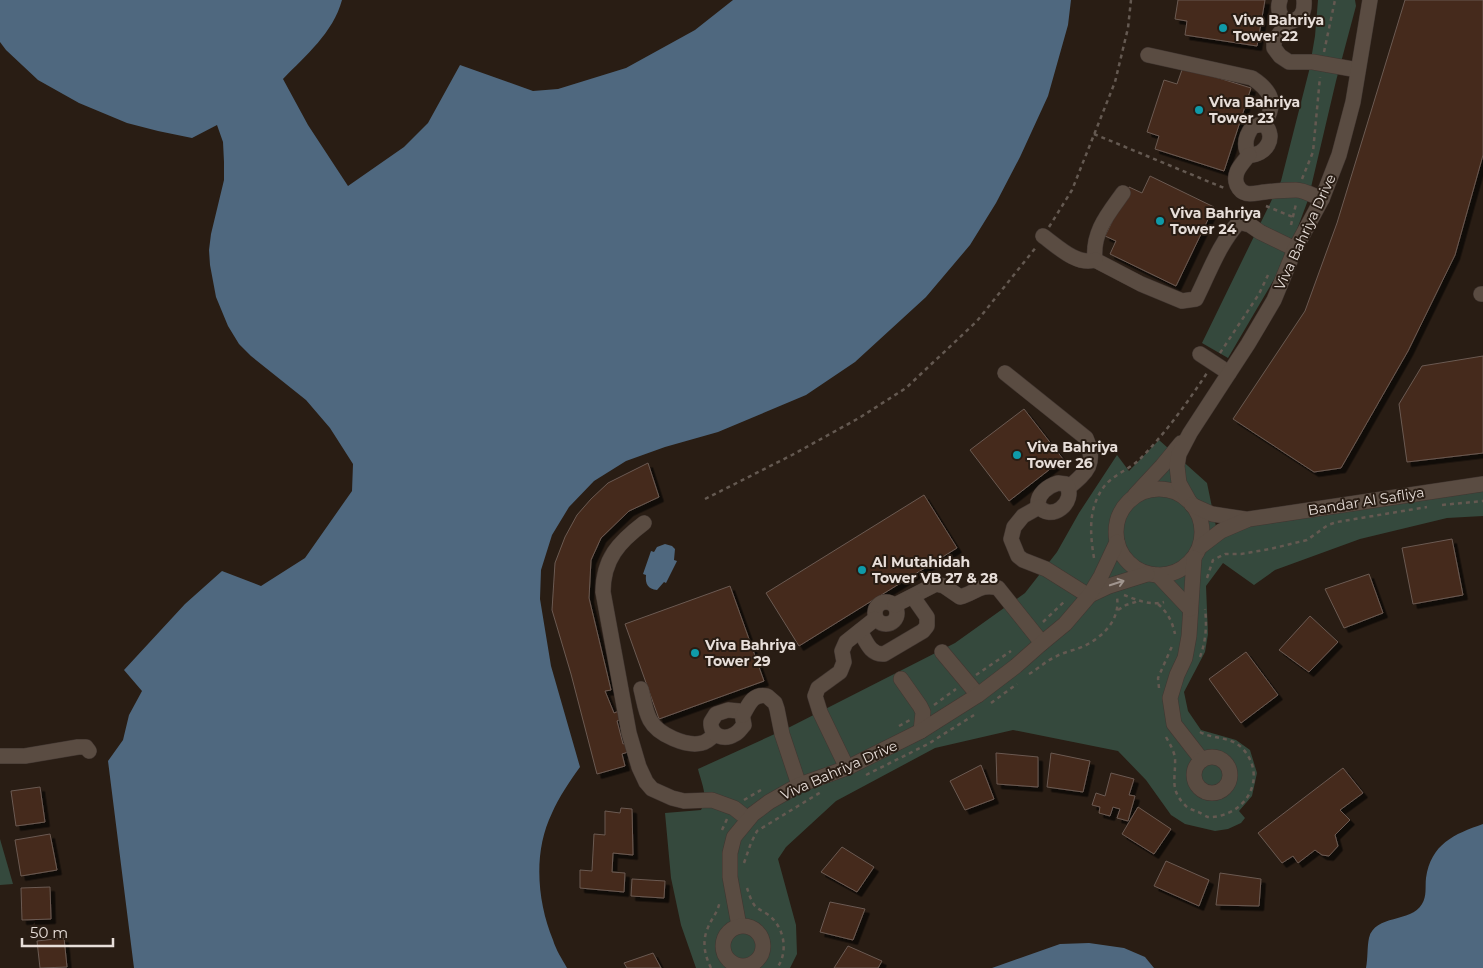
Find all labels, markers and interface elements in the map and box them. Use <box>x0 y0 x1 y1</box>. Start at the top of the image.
place label: Viva Bahriya Tower 22 <box>1232 11 1324 45</box>
marker: Viva Bahriya Tower 22 <box>1217 22 1229 34</box>
place label: Viva Bahriya Tower 23 <box>1208 93 1300 127</box>
marker: Viva Bahriya Tower 23 <box>1193 104 1205 116</box>
street label: Viva Bahriya Drive <box>1270 171 1340 293</box>
place label: Viva Bahriya Tower 24 <box>1169 204 1261 238</box>
marker: Viva Bahriya Tower 24 <box>1154 215 1166 227</box>
place label: Viva Bahriya Tower 26 <box>1026 438 1118 472</box>
marker: Viva Bahriya Tower 26 <box>1011 449 1023 461</box>
street label: Bandar Al Safliya <box>1307 483 1425 519</box>
place label: Al Mutahidah Tower VB 27 & 28 <box>871 553 998 587</box>
marker: Al Mutahidah Tower VB 27 & 28 <box>856 564 868 576</box>
one-way arrow <box>1109 578 1124 587</box>
place label: Viva Bahriya Tower 29 <box>704 636 796 670</box>
marker: Viva Bahriya Tower 29 <box>689 647 701 659</box>
street label: Viva Bahriya Drive <box>778 736 900 804</box>
scale bar <box>22 916 114 948</box>
text: 50 m <box>30 923 68 942</box>

